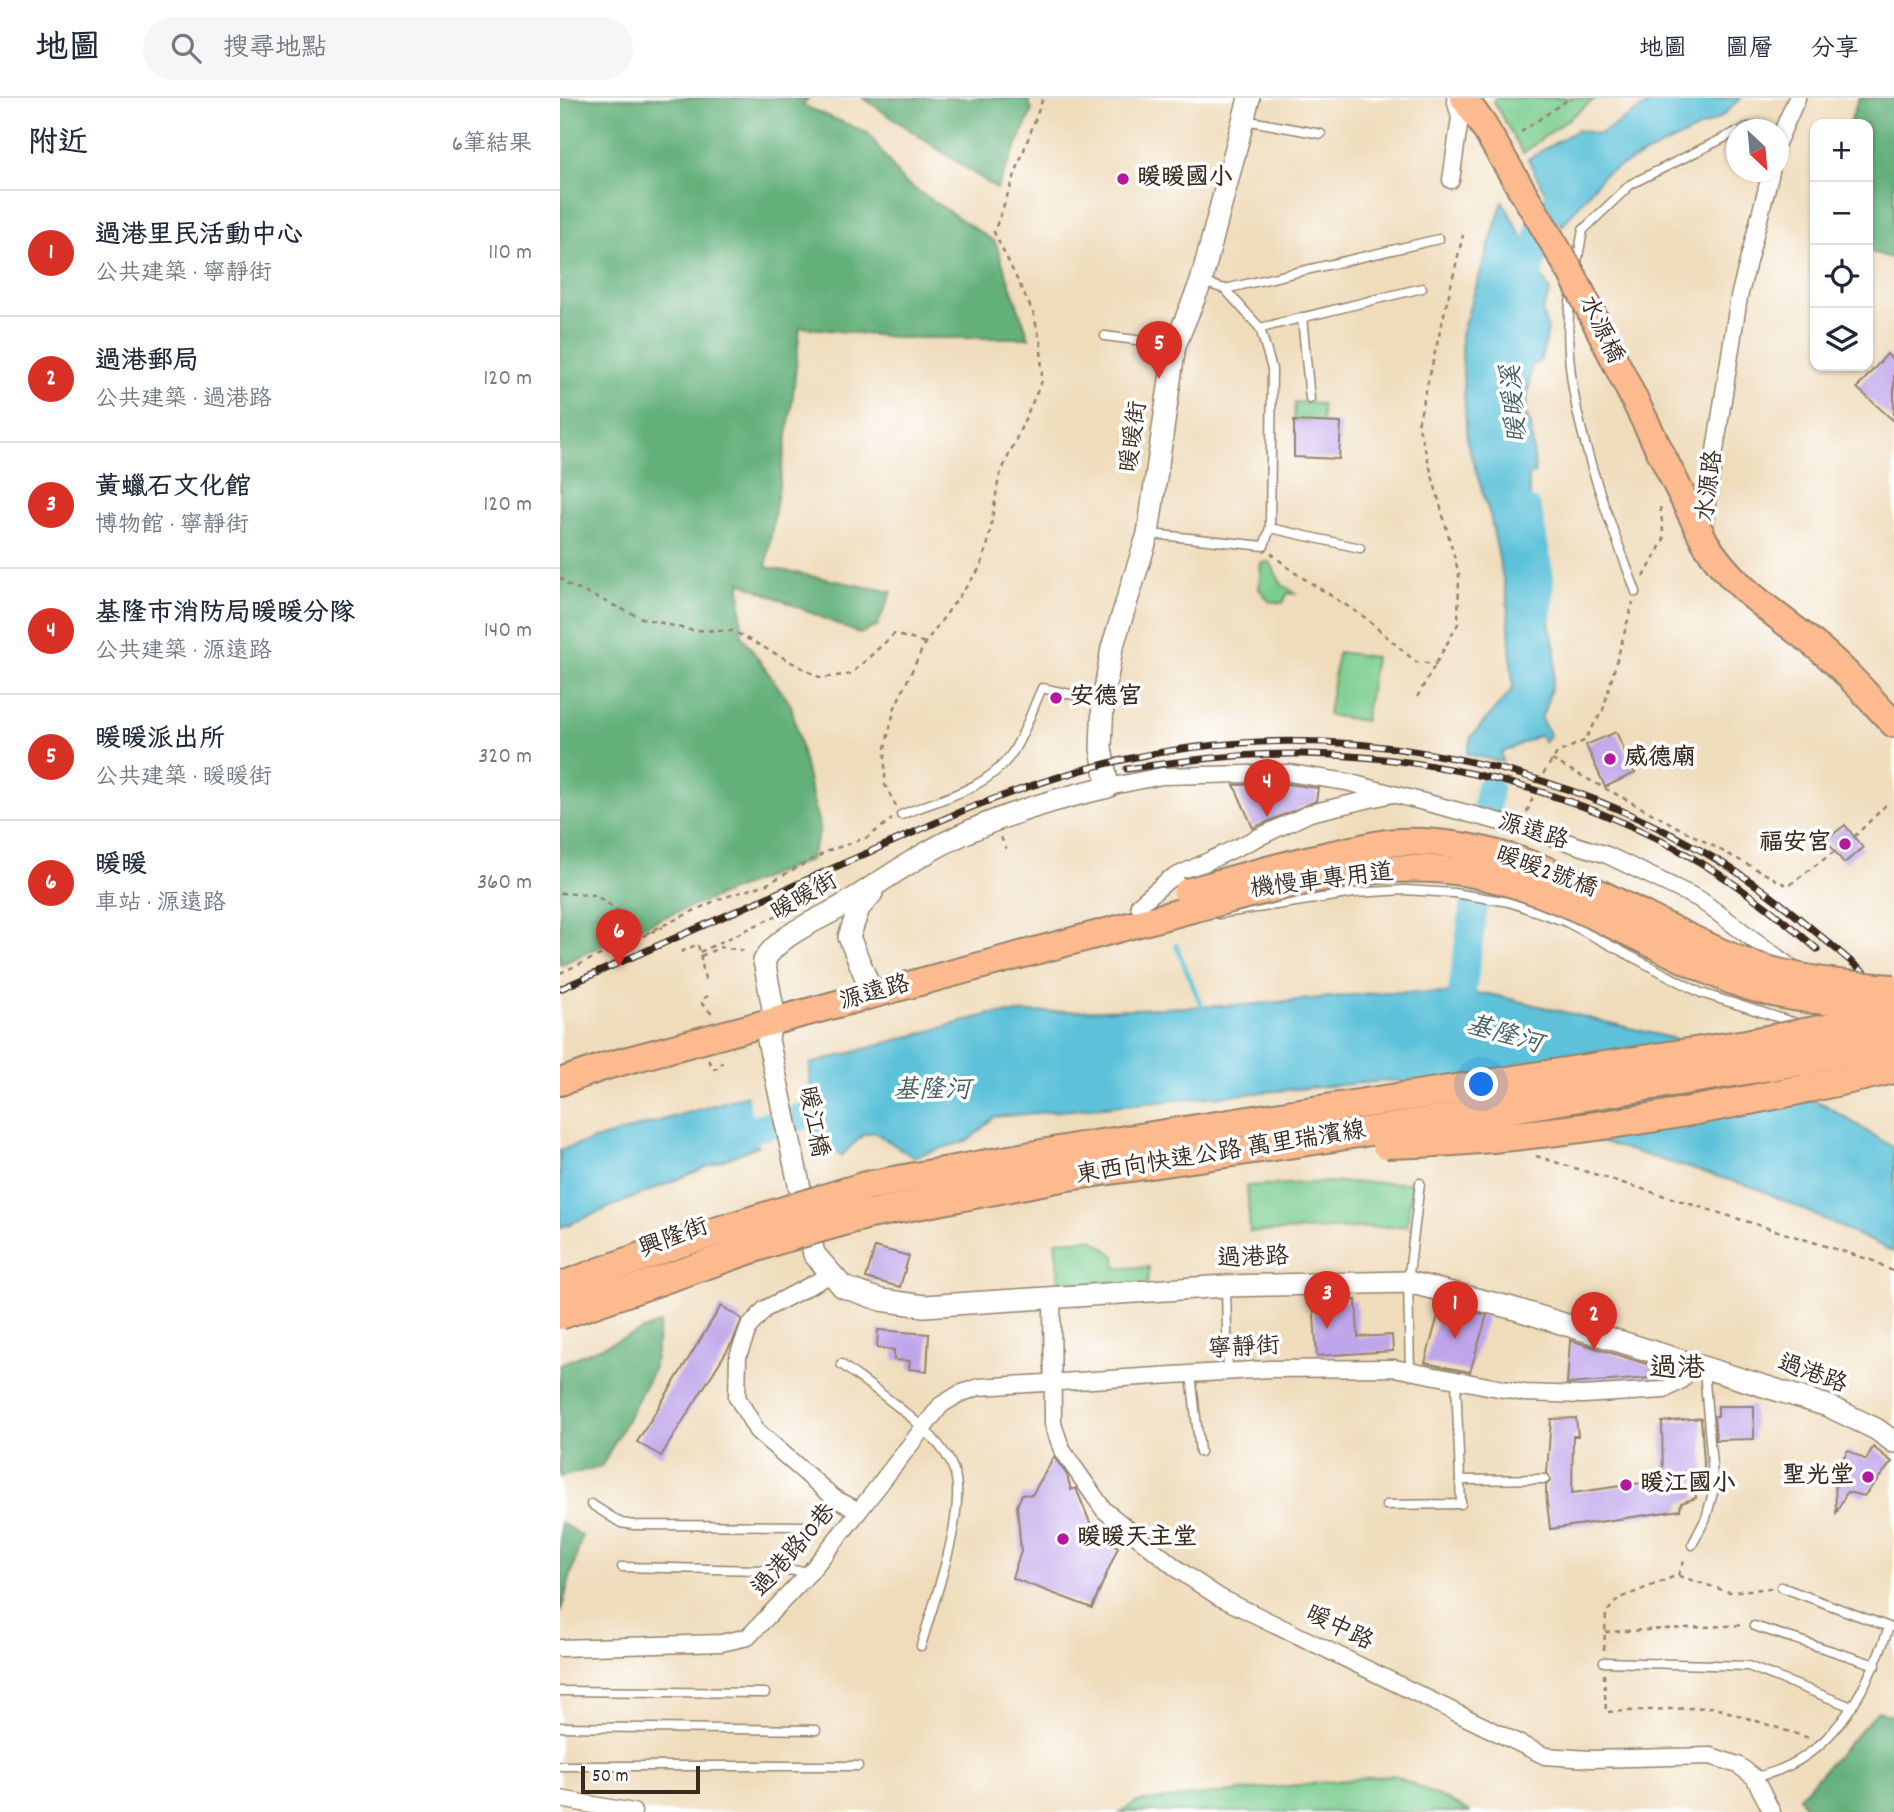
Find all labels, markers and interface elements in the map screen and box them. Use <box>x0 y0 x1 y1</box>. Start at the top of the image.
search box <box>143 17 633 80</box>
text: 地圖 <box>35 27 101 74</box>
icon: search <box>167 29 205 67</box>
text: 搜尋地點 <box>223 31 327 68</box>
text: 地圖 <box>1639 33 1687 67</box>
text: 圖層 <box>1725 33 1773 67</box>
text: 分享 <box>1811 33 1859 67</box>
north arrow <box>1726 119 1789 182</box>
map controls <box>1810 119 1873 371</box>
button: + <box>1810 119 1873 182</box>
text: 附近 <box>28 124 88 167</box>
text: 6筆結果 <box>452 129 532 162</box>
place label: 暖暖國小 <box>1137 162 1233 196</box>
marker: 暖暖國小 <box>1115 171 1131 187</box>
button: − <box>1810 182 1873 245</box>
text: 過港里民活動中心 <box>95 218 303 255</box>
text: 1 <box>48 237 54 270</box>
text: 110 m <box>488 237 532 270</box>
button: locate <box>1810 245 1873 308</box>
text: 公共建築 · 寧靜街 <box>95 258 272 291</box>
street label: 水源橋 <box>1569 290 1631 370</box>
button: layers <box>1810 308 1873 371</box>
pin: 5 <box>1136 321 1182 379</box>
text: 過港郵局 <box>95 344 199 381</box>
water label: 暖暖溪 <box>1494 362 1538 444</box>
text: 2 <box>46 363 56 396</box>
text: 120 m <box>483 363 532 396</box>
text: 公共建築 · 過港路 <box>95 384 272 417</box>
street label: 暖暖街 <box>1113 399 1157 475</box>
street label: 水源路 <box>1690 448 1732 524</box>
text: 黃蠟石文化館 <box>95 470 251 507</box>
text: 3 <box>46 489 56 522</box>
text: 120 m <box>483 489 532 522</box>
text: 博物館 · 寧靜街 <box>95 510 249 543</box>
text: 基隆市消防局暖暖分隊 <box>95 596 355 633</box>
text: 4 <box>46 615 56 648</box>
text: 140 m <box>484 615 532 648</box>
text: 公共建築 · 源遠路 <box>95 636 272 669</box>
place label: 安德宮 <box>1070 681 1142 715</box>
marker: 安德宮 <box>1048 690 1064 706</box>
text: 暖暖派出所 <box>95 722 225 759</box>
text: 5 <box>46 741 56 774</box>
text: 320 m <box>478 741 532 774</box>
place label: 威德廟 <box>1624 742 1696 776</box>
marker: 威德廟 <box>1602 751 1618 767</box>
pin: 4 <box>1244 759 1290 817</box>
text: 公共建築 · 暖暖街 <box>95 762 272 795</box>
street label: 源遠路 <box>1494 806 1572 860</box>
place label: 福安宮 <box>1759 827 1831 861</box>
marker: 福安宮 <box>1837 836 1853 852</box>
street label: 暖暖2號橋 <box>1490 839 1602 907</box>
text: 暖暖 <box>95 848 147 885</box>
street label: 機慢車專用道 <box>1248 856 1396 908</box>
street label: 暖暖街 <box>765 865 845 931</box>
text: 6 <box>45 867 57 900</box>
text: 360 m <box>477 867 532 900</box>
text: 車站 · 源遠路 <box>95 888 226 921</box>
pin: 6 <box>596 909 642 967</box>
street label: 源遠路 <box>836 968 914 1020</box>
water label: 基隆河 <box>1461 1007 1550 1066</box>
your location <box>1464 1067 1498 1101</box>
water label: 基隆河 <box>893 1073 975 1110</box>
street label: 暖江橋 <box>788 1083 836 1161</box>
street label: 東西向快速公路 萬里瑞濱線 <box>1073 1114 1369 1194</box>
street label: 興隆街 <box>634 1211 714 1267</box>
street label: 過港路 <box>1216 1241 1290 1277</box>
pin: 3 <box>1304 1271 1350 1329</box>
pin: 1 <box>1432 1281 1478 1339</box>
pin: 2 <box>1571 1292 1617 1350</box>
street label: 寧靜街 <box>1207 1330 1281 1368</box>
street label: 過港路 <box>1772 1347 1852 1403</box>
district label: 過港 <box>1649 1351 1705 1391</box>
place label: 聖光堂 <box>1782 1460 1854 1494</box>
place label: 暖江國小 <box>1640 1468 1736 1502</box>
marker: 聖光堂 <box>1860 1469 1876 1485</box>
marker: 暖江國小 <box>1618 1477 1634 1493</box>
street label: 過港路10巷 <box>745 1497 845 1605</box>
place label: 暖暖天主堂 <box>1077 1522 1197 1556</box>
marker: 暖暖天主堂 <box>1055 1531 1071 1547</box>
street label: 暖中路 <box>1299 1598 1379 1660</box>
scale bar <box>581 1763 700 1795</box>
text: 50 m <box>592 1764 629 1791</box>

